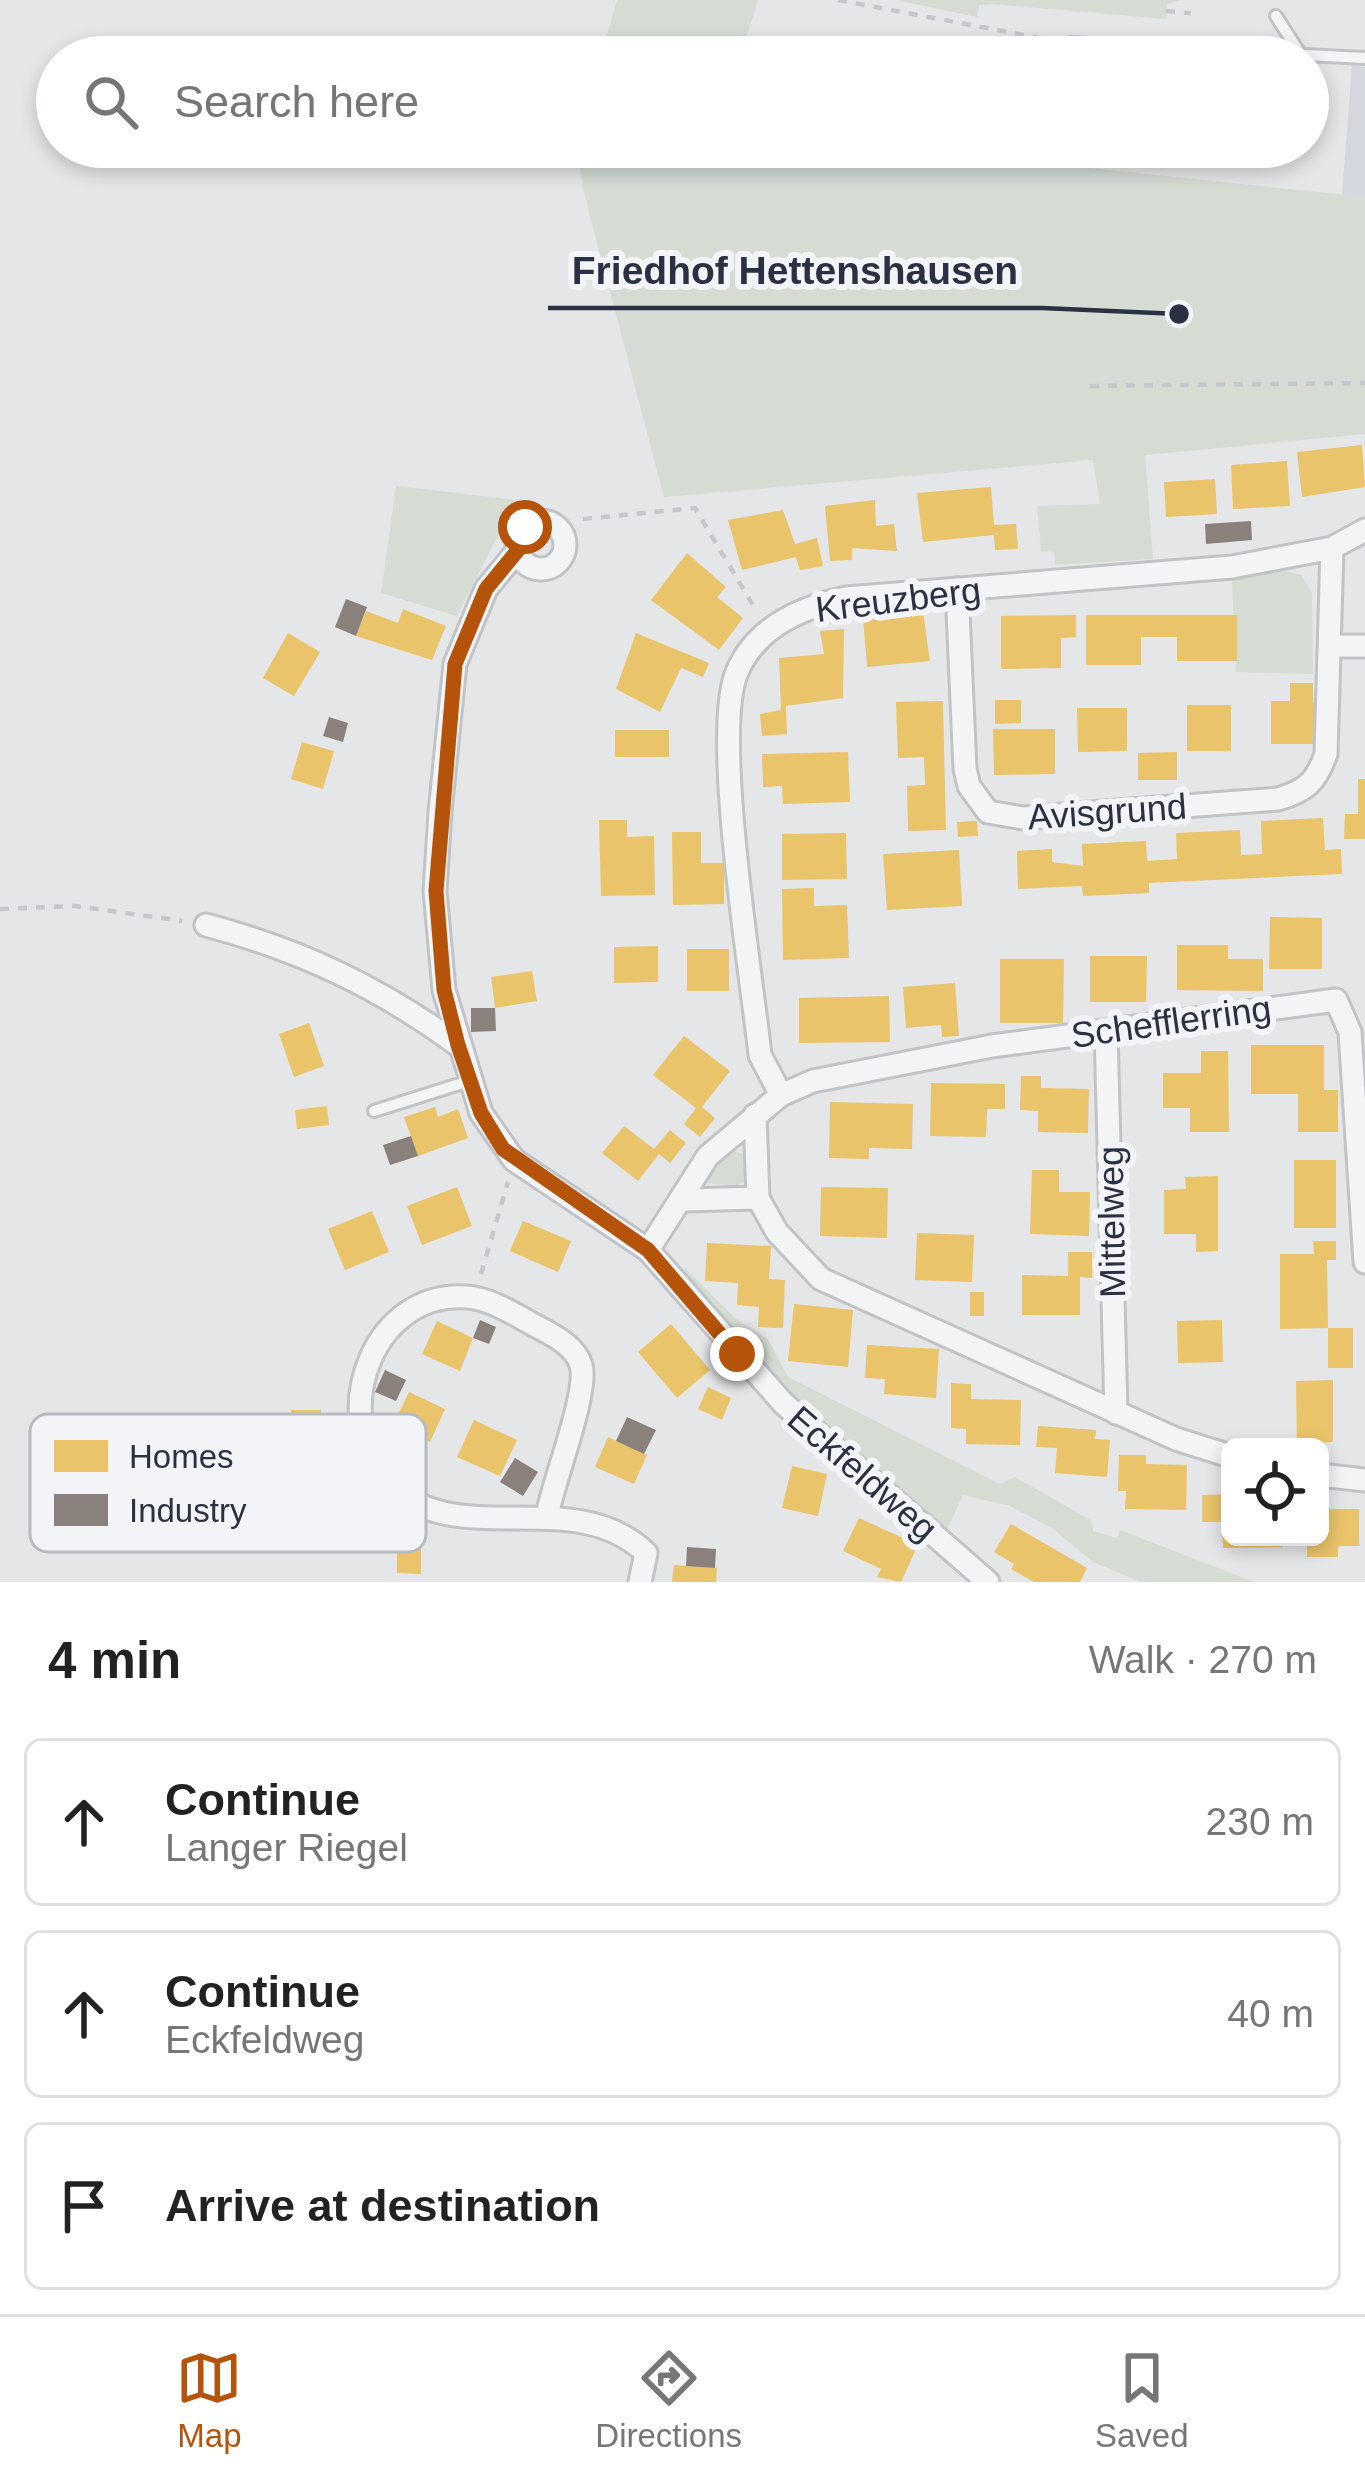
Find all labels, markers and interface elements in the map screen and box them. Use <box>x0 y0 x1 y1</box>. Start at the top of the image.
search box <box>36 36 1329 168</box>
icon: search <box>78 69 144 135</box>
text: Search here <box>174 76 419 127</box>
callout: Friedhof Hettenshausen <box>548 233 1042 308</box>
text: Friedhof Hettenshausen <box>572 249 1018 292</box>
route start <box>498 500 552 554</box>
street label: Kreuzberg <box>813 569 983 630</box>
street label: Avisgrund <box>1026 785 1188 838</box>
street label: Schefflerring <box>1068 987 1274 1056</box>
street label: Mittelweg <box>1090 1146 1133 1298</box>
route end <box>710 1327 764 1381</box>
street label: Eckfeldweg <box>780 1398 946 1549</box>
legend <box>30 1414 426 1552</box>
text: Homes <box>129 1438 234 1475</box>
map controls <box>1221 1438 1329 1546</box>
button: locate <box>1221 1438 1329 1546</box>
text: Industry <box>129 1492 247 1529</box>
text: 4 min <box>48 1632 181 1689</box>
text: Walk · 270 m <box>1089 1638 1317 1681</box>
text: Continue <box>165 1774 360 1825</box>
icon: ahead <box>51 1789 117 1855</box>
text: 230 m <box>1206 1800 1314 1843</box>
text: Langer Riegel <box>165 1826 408 1869</box>
text: Continue <box>165 1966 360 2017</box>
icon: ahead <box>51 1981 117 2047</box>
text: 40 m <box>1227 1992 1314 2035</box>
text: Eckfeldweg <box>165 2018 364 2061</box>
icon: arrive <box>51 2173 117 2239</box>
text: Arrive at destination <box>165 2180 600 2231</box>
tab: Map <box>176 2345 242 2455</box>
tab: Directions <box>595 2345 742 2455</box>
tab: Saved <box>1095 2345 1189 2455</box>

